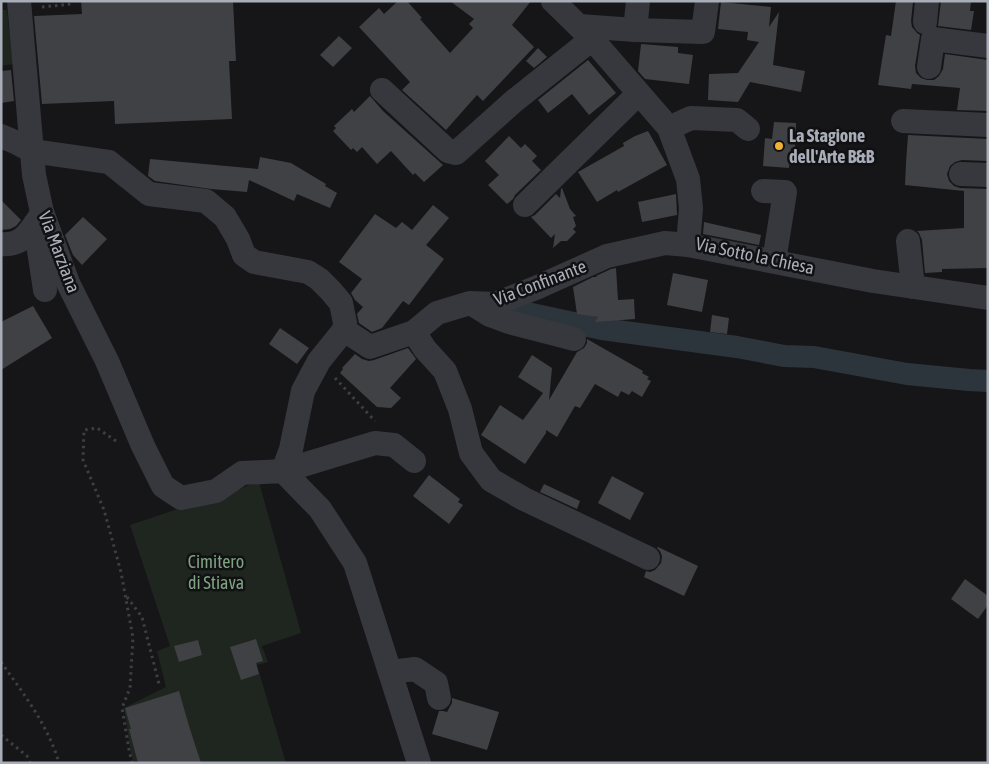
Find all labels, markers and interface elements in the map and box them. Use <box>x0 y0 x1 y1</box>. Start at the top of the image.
place label: La Stagione dell'Arte B&B <box>789 125 875 167</box>
marker: La Stagione dell'Arte B&B <box>773 140 785 152</box>
street label: Via Marziana <box>34 208 85 296</box>
street label: Via Sotto la Chiesa <box>694 233 816 278</box>
street label: Via Confinante <box>491 255 589 310</box>
park label: Cimitero di Stiava <box>188 551 244 593</box>

